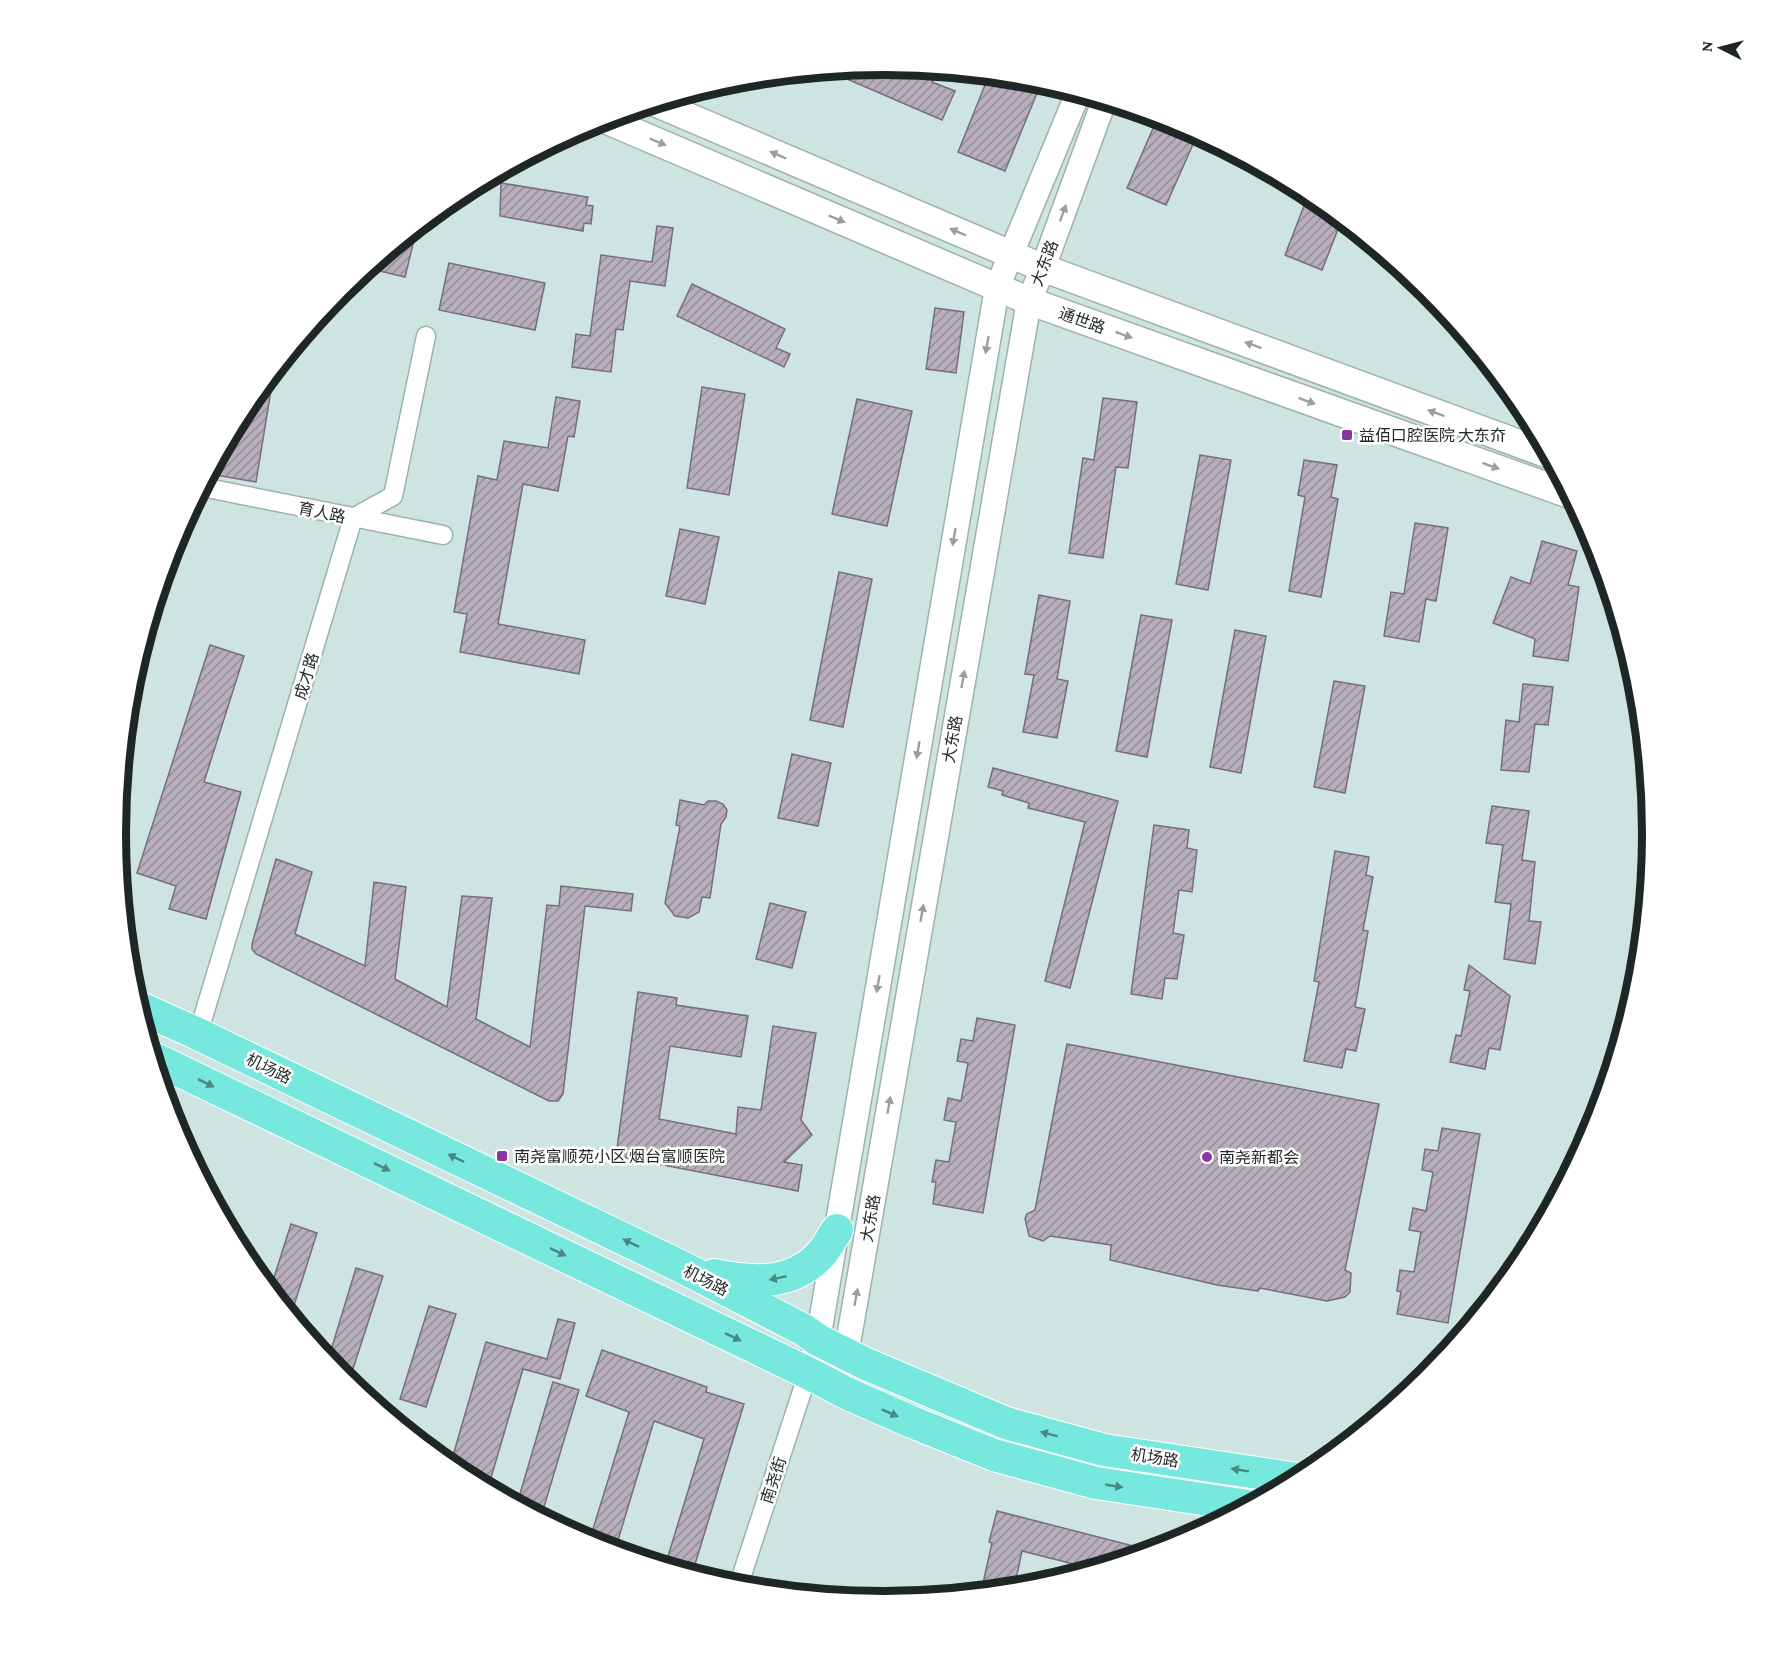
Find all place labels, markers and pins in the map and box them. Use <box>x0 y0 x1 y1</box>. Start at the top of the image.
place label: 益佰口腔医院 大东夼 <box>1359 427 1506 444</box>
marker: 益佰口腔医院 大东夼 <box>1340 428 1354 442</box>
place label: 南尧富顺苑小区 烟台富顺医院 <box>514 1148 725 1165</box>
marker: 南尧富顺苑小区 烟台富顺医院 <box>495 1149 509 1163</box>
place label: 南尧新都会 <box>1219 1149 1299 1166</box>
marker: 南尧新都会 <box>1200 1150 1214 1164</box>

